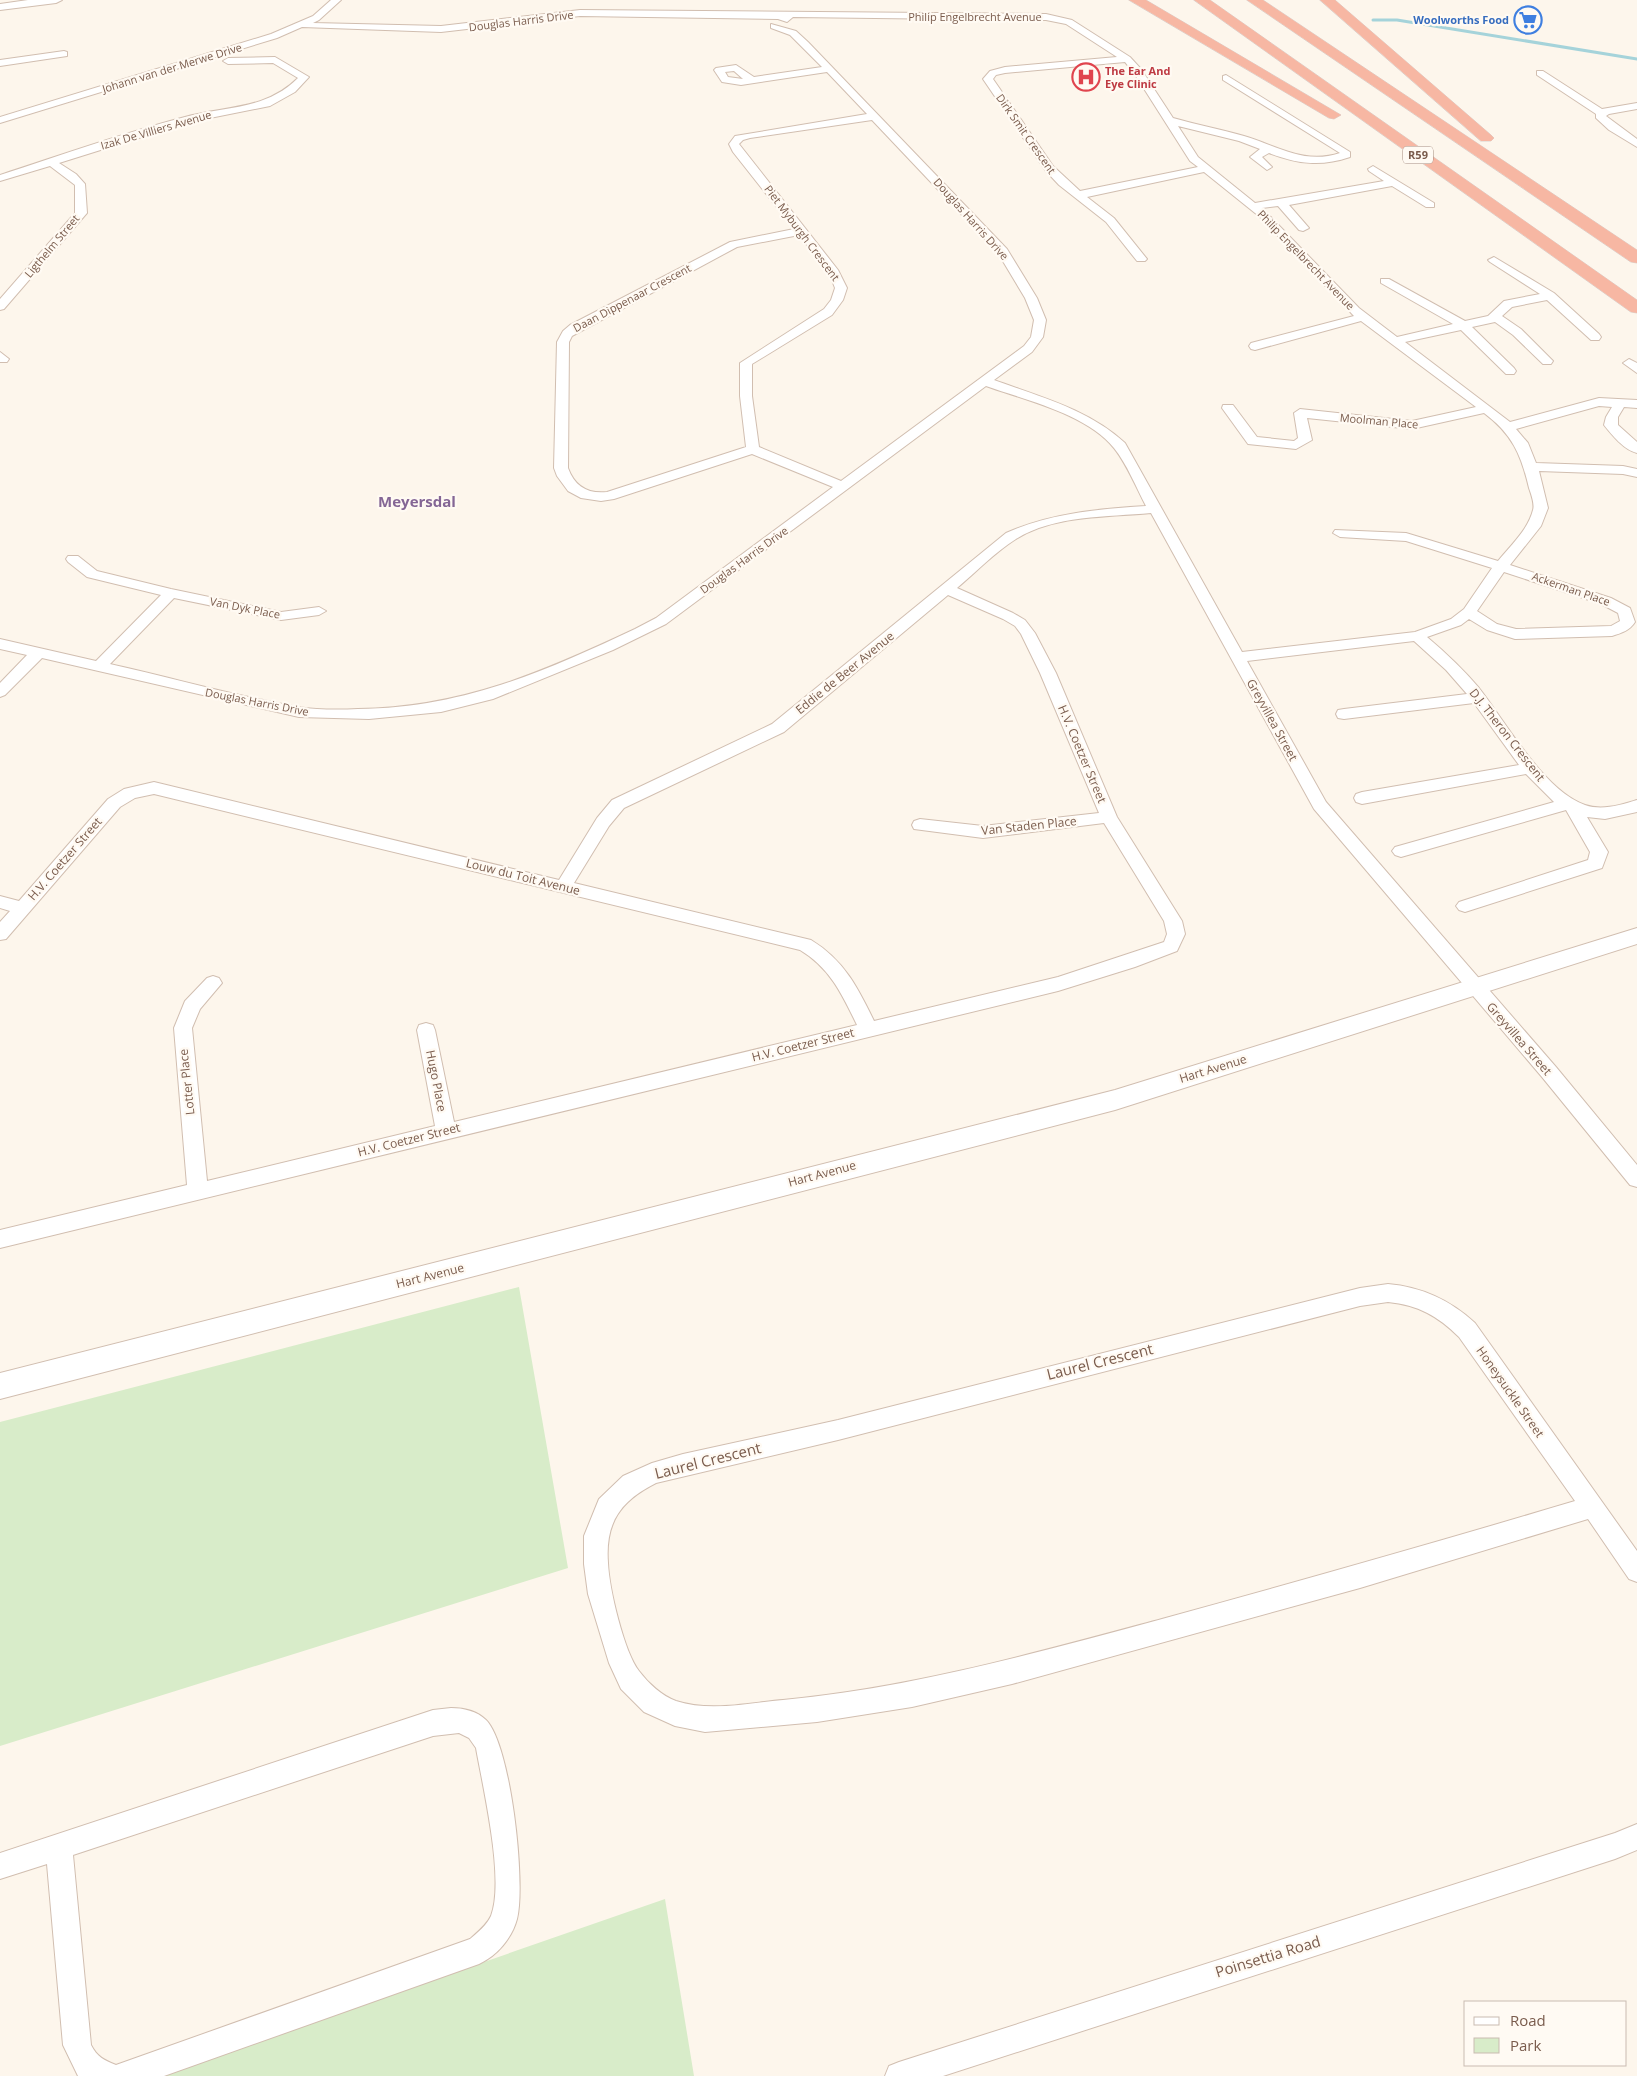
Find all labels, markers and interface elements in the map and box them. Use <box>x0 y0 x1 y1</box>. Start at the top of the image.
supermarket icon: Woolworths Food <box>1513 5 1543 35</box>
street label: Douglas Harris Drive <box>468 7 574 34</box>
street label: Philip Engelbrecht Avenue <box>908 9 1042 24</box>
place label: Woolworths Food <box>1413 12 1509 27</box>
street label: Johann van der Merwe Drive <box>99 39 244 96</box>
hospital icon: The Ear And Eye Clinic <box>1071 62 1101 92</box>
place label: The Ear And Eye Clinic <box>1105 63 1170 91</box>
street label: Dirk Smit Crescent <box>993 91 1060 177</box>
street label: Izak De Villiers Avenue <box>99 106 213 153</box>
road number: R59 <box>1403 146 1433 164</box>
street label: Douglas Harris Drive <box>931 175 1012 263</box>
street label: Piet Myburgh Crescent <box>761 182 843 284</box>
street label: Philip Engelbrecht Avenue <box>1255 206 1358 313</box>
street label: Ligthelm Street <box>21 211 82 280</box>
street label: Daan Dippenaar Crescent <box>570 260 693 335</box>
street label: Moolman Place <box>1339 410 1419 431</box>
district label: Meyersdal <box>378 491 456 511</box>
street label: Douglas Harris Drive <box>697 523 791 597</box>
street label: Ackerman Place <box>1530 568 1612 609</box>
street label: Van Dyk Place <box>209 593 282 622</box>
street label: Eddie de Beer Avenue <box>792 627 898 718</box>
street label: Greyvillea Street <box>1243 676 1302 764</box>
street label: Douglas Harris Drive <box>204 684 310 719</box>
street label: D.J. Theron Crescent <box>1466 685 1549 785</box>
street label: H.V. Coetzer Street <box>1054 702 1111 806</box>
street label: Van Staden Place <box>980 812 1078 839</box>
street label: H.V. Coetzer Street <box>24 813 106 904</box>
street label: Louw du Toit Avenue <box>464 854 582 899</box>
street label: Greyvillea Street <box>1483 999 1556 1079</box>
street label: H.V. Coetzer Street <box>750 1024 856 1065</box>
street label: Lotter Place <box>175 1048 198 1116</box>
street label: Hugo Place <box>422 1049 451 1113</box>
street label: Hart Avenue <box>1177 1050 1249 1087</box>
street label: H.V. Coetzer Street <box>356 1119 462 1160</box>
street label: Hart Avenue <box>786 1156 858 1191</box>
street label: Hart Avenue <box>394 1259 466 1292</box>
street label: Laurel Crescent <box>1045 1338 1155 1384</box>
street label: Honeysuckle Street <box>1473 1343 1548 1441</box>
street label: Laurel Crescent <box>653 1437 763 1483</box>
street label: Poinsettia Road <box>1213 1931 1323 1982</box>
legend <box>1464 2001 1627 2066</box>
text: Road <box>1510 2010 1546 2030</box>
text: Park <box>1510 2035 1541 2055</box>

